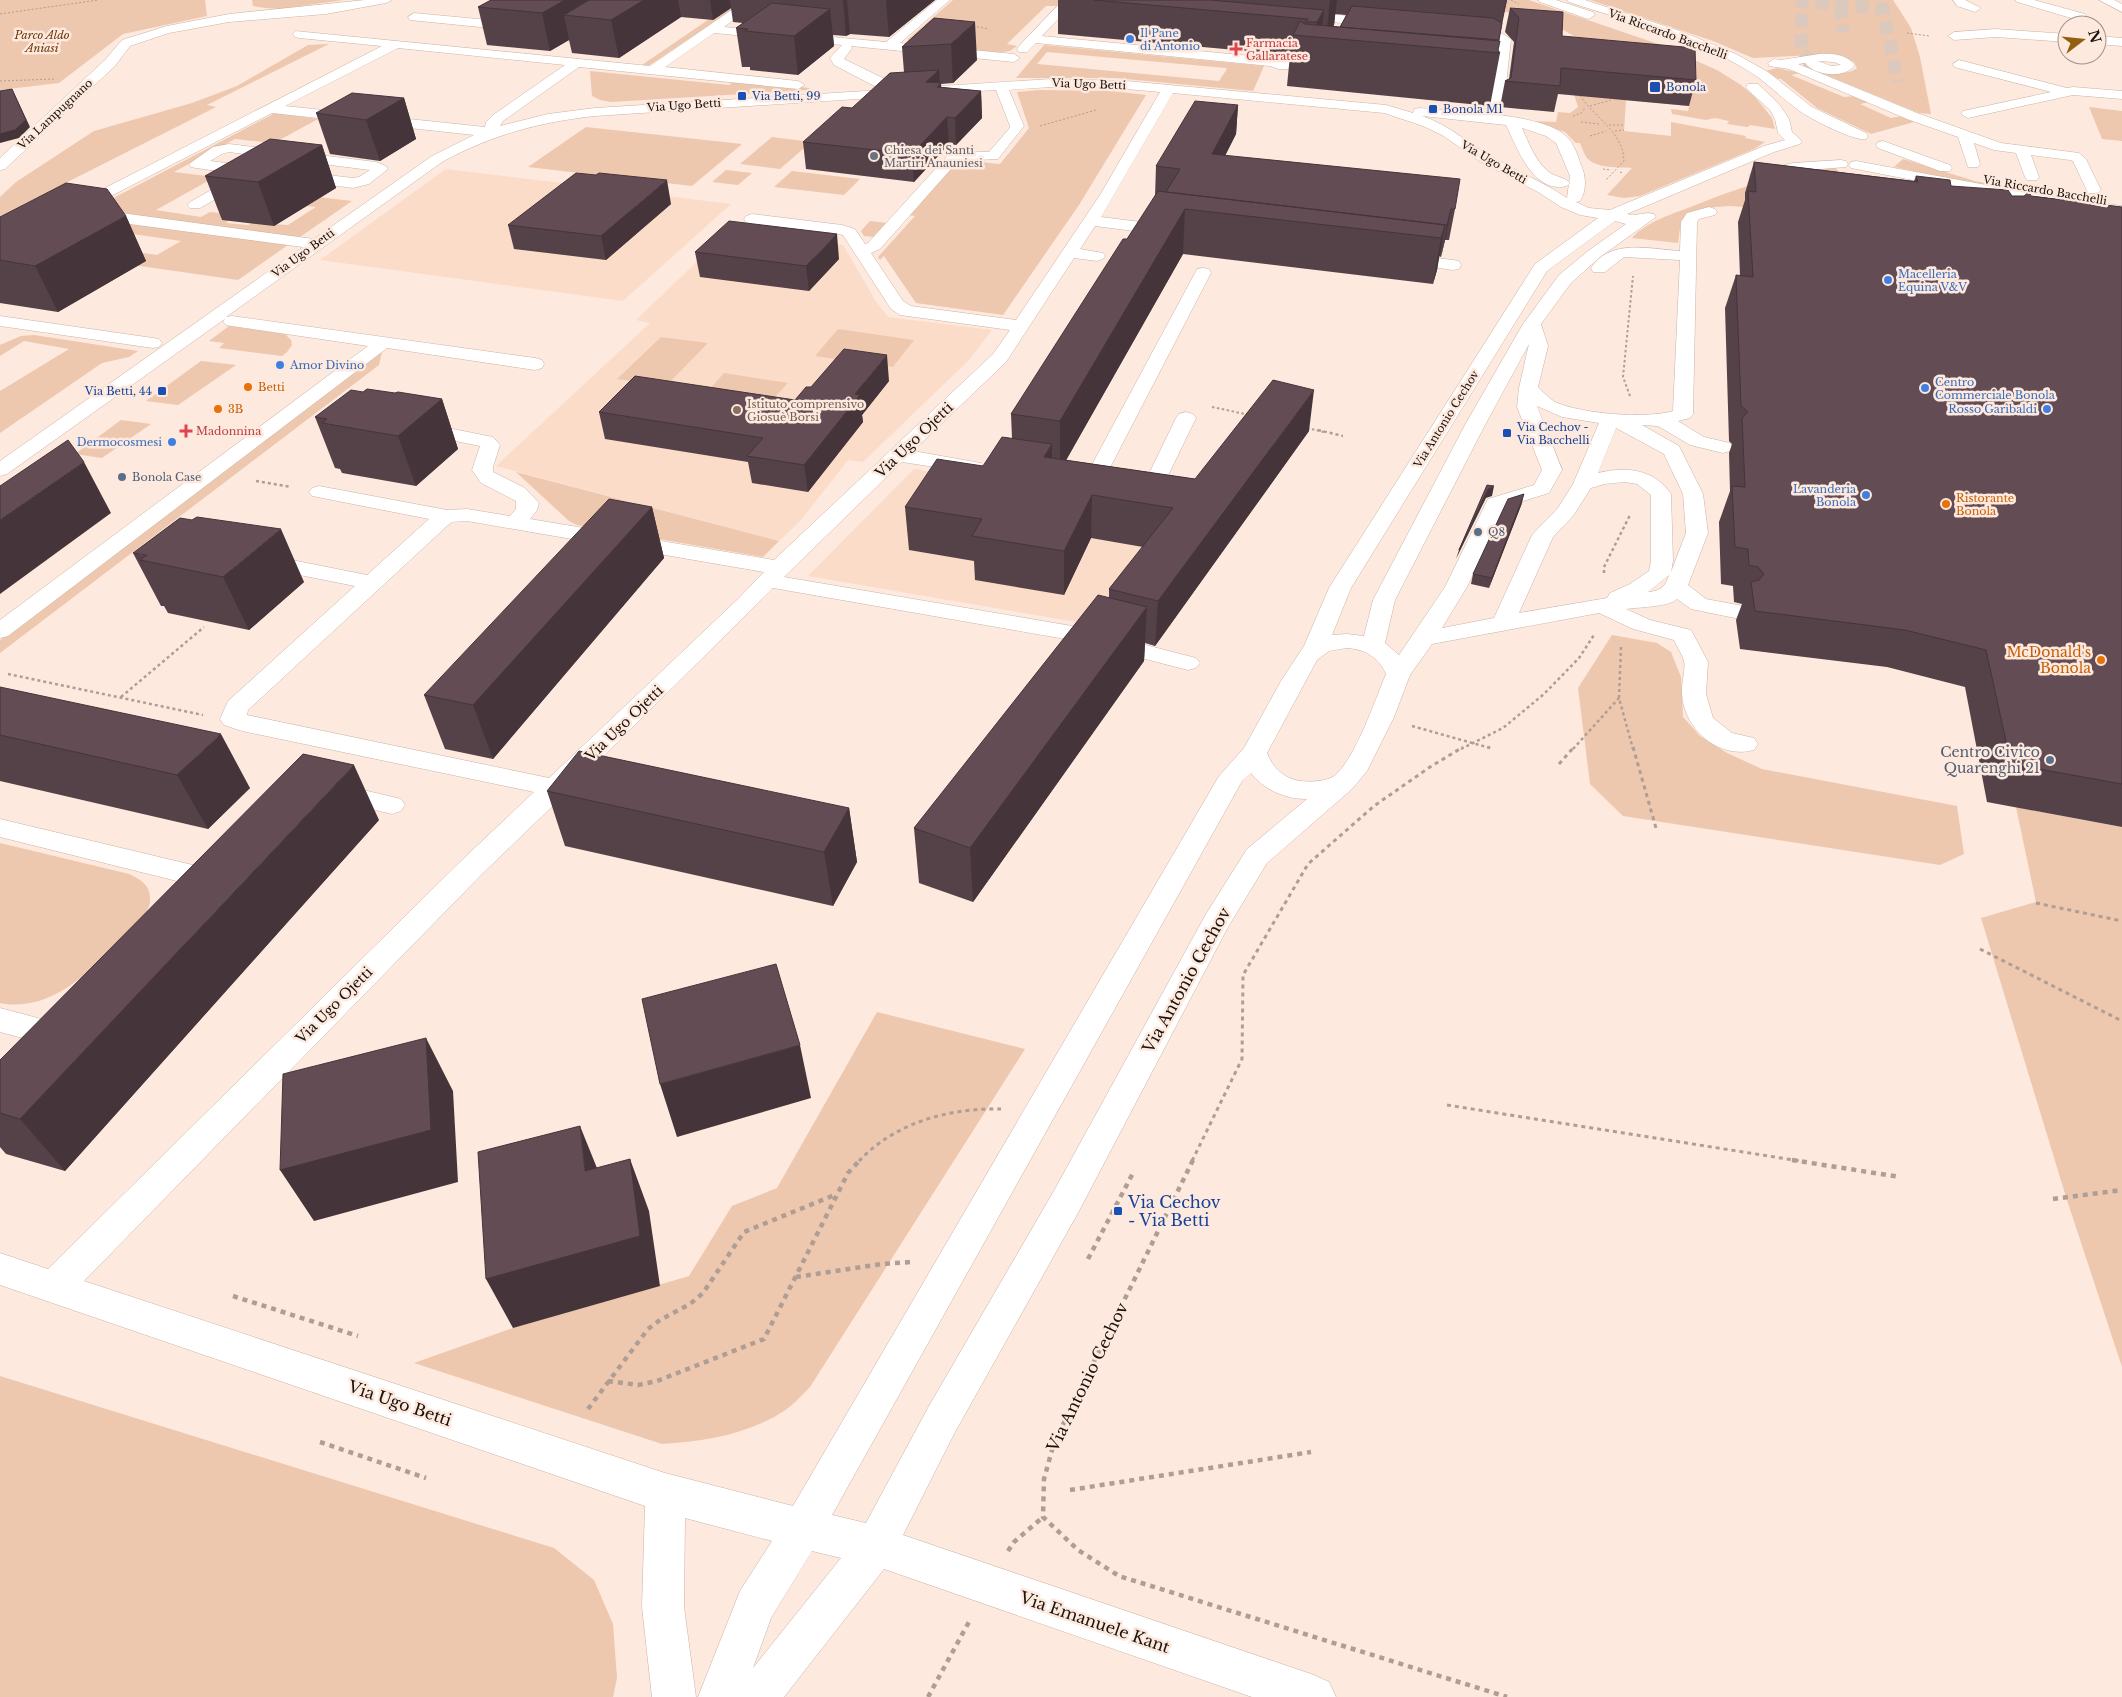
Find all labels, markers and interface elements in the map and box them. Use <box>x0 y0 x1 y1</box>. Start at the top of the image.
street label: Via Riccardo Bacchelli <box>1606 6 1730 62</box>
north arrow <box>2057 15 2107 65</box>
place label: Il Pane di Antonio <box>1140 26 1200 53</box>
park label: Parco Aldo Aniasi <box>13 28 70 55</box>
text: N <box>2084 28 2105 45</box>
marker: Il Pane di Antonio <box>1124 33 1136 45</box>
place label: Farmacia Gallaratese <box>1246 36 1308 63</box>
marker: Farmacia Gallaratese <box>1230 43 1242 55</box>
street label: Via Lampugnano <box>14 76 95 153</box>
street label: Via Ugo Betti <box>1051 76 1127 92</box>
marker: Bonola <box>1648 80 1662 94</box>
place label: Bonola <box>1666 80 1707 94</box>
place label: Via Betti, 99 <box>751 89 821 103</box>
marker: Via Betti, 99 <box>736 90 748 102</box>
street label: Via Ugo Betti <box>646 95 722 115</box>
place label: Bonola M1 <box>1443 102 1503 116</box>
marker: Bonola M1 <box>1427 103 1439 115</box>
street label: Via Ugo Betti <box>1458 137 1530 187</box>
place label: Chiesa dei Santi Martiri Anauniesi <box>884 143 983 170</box>
marker: Chiesa dei Santi Martiri Anauniesi <box>868 150 880 162</box>
street label: Via Riccardo Bacchelli <box>1981 172 2108 208</box>
street label: Via Ugo Betti <box>268 225 337 281</box>
place label: Macelleria Equina V&V <box>1898 267 1967 294</box>
marker: Macelleria Equina V&V <box>1882 274 1894 286</box>
place label: Amor Divino <box>289 358 364 372</box>
marker: Amor Divino <box>274 359 286 371</box>
street label: Via Antonio Cechov <box>1410 367 1482 471</box>
place label: Centro Commerciale Bonola <box>1935 375 2056 402</box>
place label: Betti <box>258 380 285 394</box>
marker: Betti <box>242 381 254 393</box>
marker: Centro Commerciale Bonola <box>1919 382 1931 394</box>
place label: Via Betti, 44 <box>84 384 152 398</box>
marker: Via Betti, 44 <box>156 385 168 397</box>
place label: Istituto comprensivo Giosuè Borsi <box>747 397 864 424</box>
street label: Via Ugo Ojetti <box>871 398 957 482</box>
place label: 3B <box>228 402 243 416</box>
place label: Rosso Garibaldi <box>1948 402 2037 416</box>
marker: 3B <box>212 403 224 415</box>
marker: Rosso Garibaldi <box>2041 403 2053 415</box>
marker: Istituto comprensivo Giosuè Borsi <box>731 404 743 416</box>
place label: Via Cechov - Via Bacchelli <box>1516 420 1590 447</box>
place label: Madonnina <box>196 424 262 438</box>
marker: Madonnina <box>180 425 192 437</box>
marker: Via Cechov - Via Bacchelli <box>1501 427 1513 439</box>
place label: Dermocosmesi <box>77 435 162 449</box>
marker: Dermocosmesi <box>166 436 178 448</box>
place label: Bonola Case <box>132 470 201 484</box>
marker: Bonola Case <box>116 471 128 483</box>
place label: Lavanderia Bonola <box>1793 482 1857 509</box>
marker: Lavanderia Bonola <box>1860 489 1872 501</box>
place label: Ristorante Bonola <box>1956 491 2014 518</box>
marker: Ristorante Bonola <box>1940 498 1952 510</box>
place label: Q8 <box>1488 525 1505 539</box>
marker: Q8 <box>1472 526 1484 538</box>
place label: McDonald's Bonola <box>2006 643 2091 677</box>
marker: McDonald's Bonola <box>2095 654 2107 666</box>
street label: Via Ugo Ojetti <box>581 681 667 765</box>
place label: Centro Civico Quarenghi 21 <box>1940 743 2040 777</box>
marker: Centro Civico Quarenghi 21 <box>2044 754 2056 766</box>
street label: Via Antonio Cechov <box>1137 903 1234 1057</box>
street label: Via Ugo Ojetti <box>291 963 376 1048</box>
place label: Via Cechov - Via Betti <box>1127 1192 1221 1230</box>
marker: Via Cechov - Via Betti <box>1112 1205 1124 1217</box>
street label: Via Antonio Cechov <box>1042 1299 1132 1456</box>
street label: Via Ugo Betti <box>345 1376 455 1430</box>
street label: Via Emanuele Kant <box>1017 1587 1173 1657</box>

